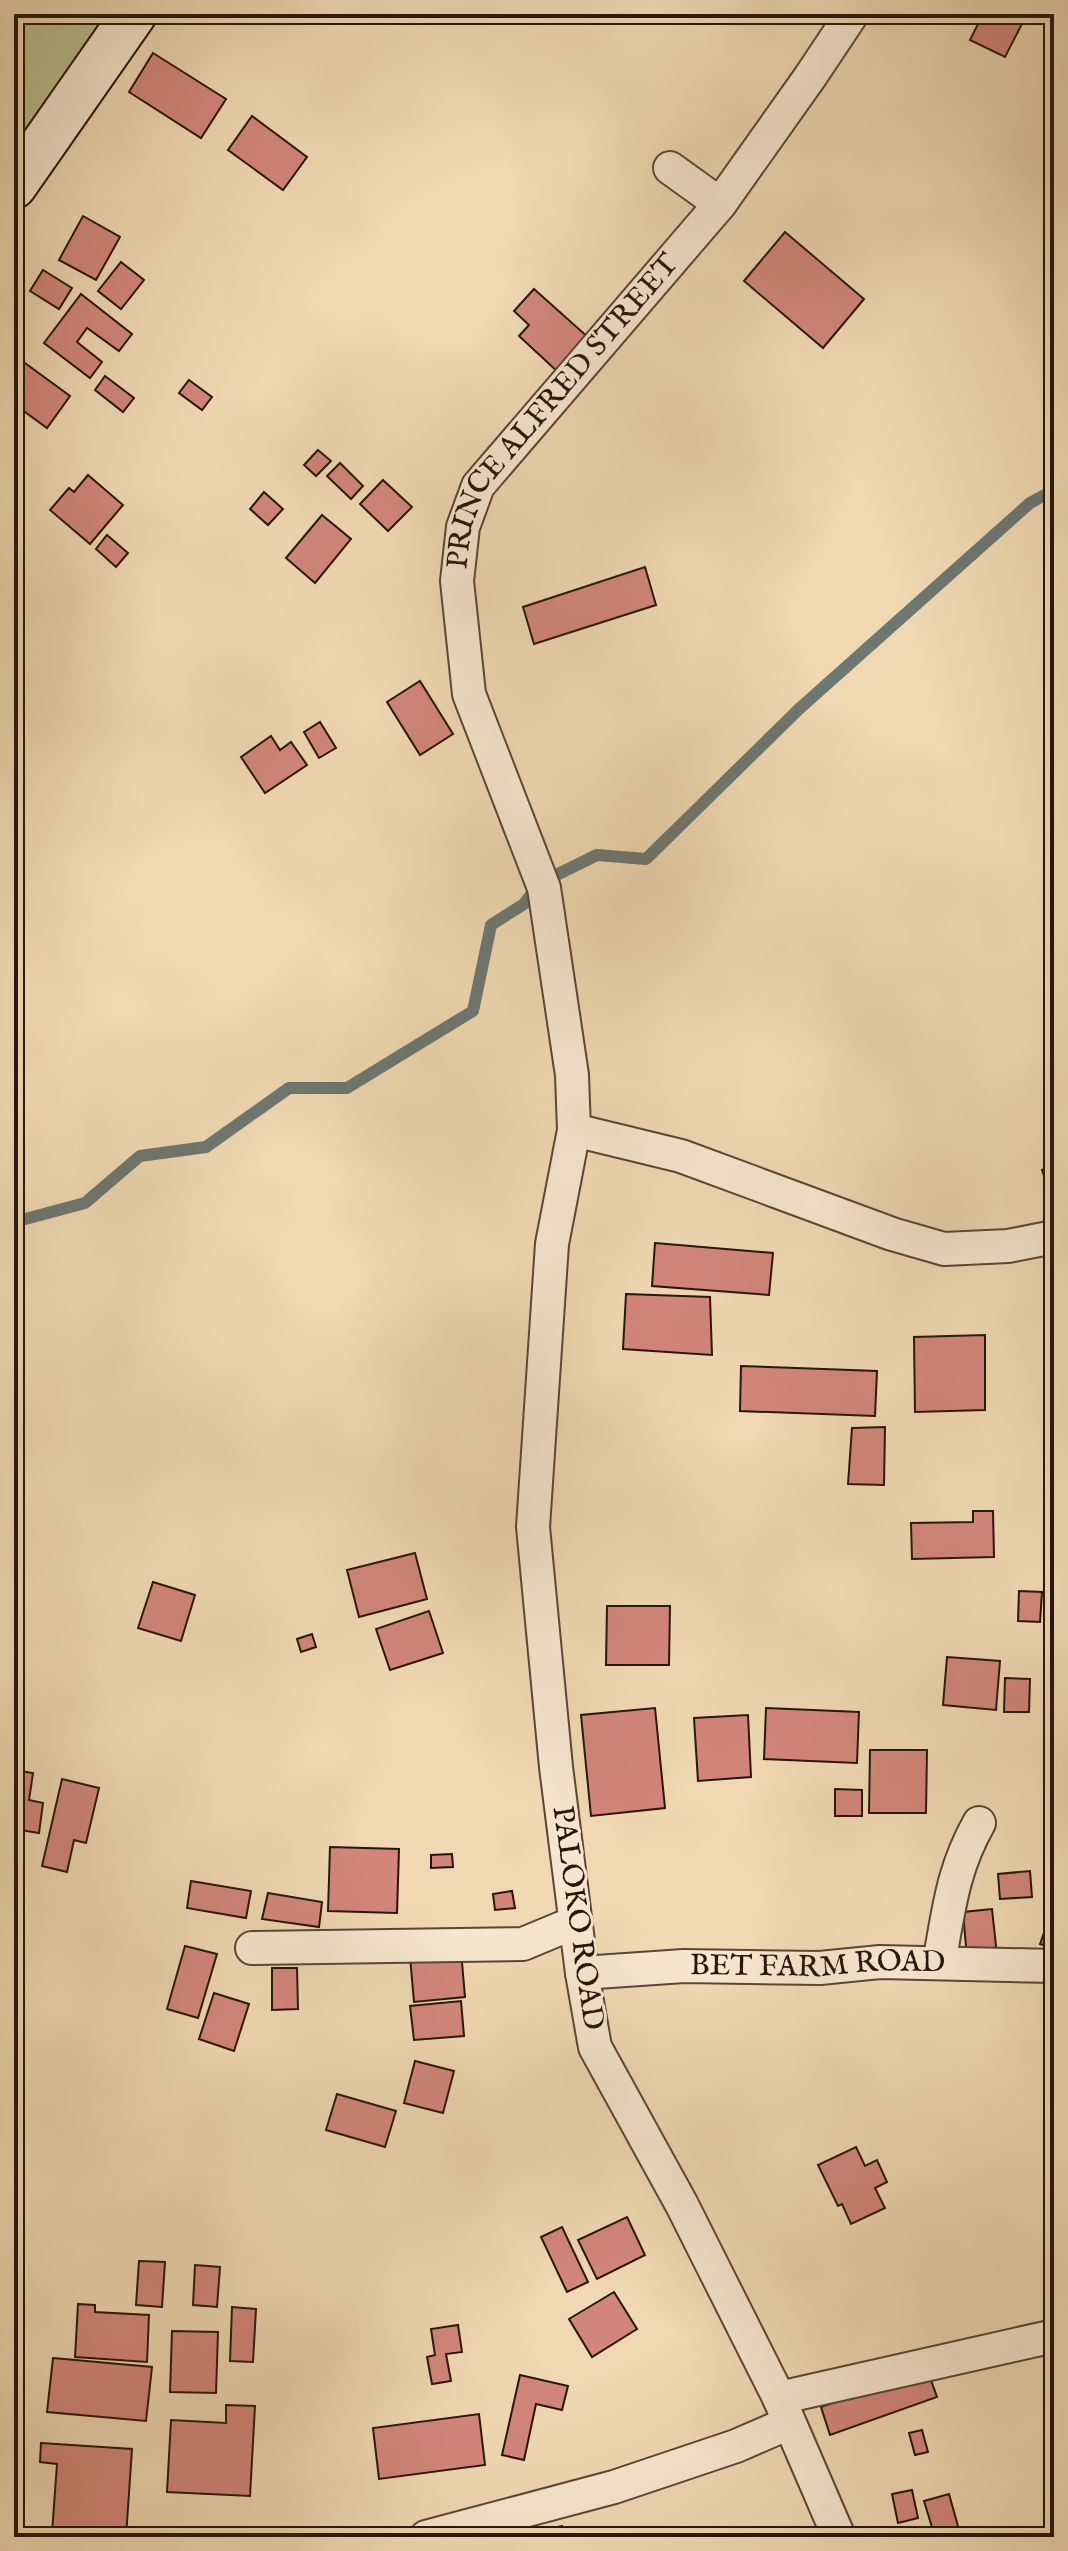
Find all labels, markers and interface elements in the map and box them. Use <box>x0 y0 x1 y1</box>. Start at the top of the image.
street label: PRINCE ALFRED STREET <box>439 246 688 571</box>
street label: PALOKO ROAD <box>542 1803 612 2033</box>
street label: BET FARM ROAD <box>690 1943 946 1987</box>

